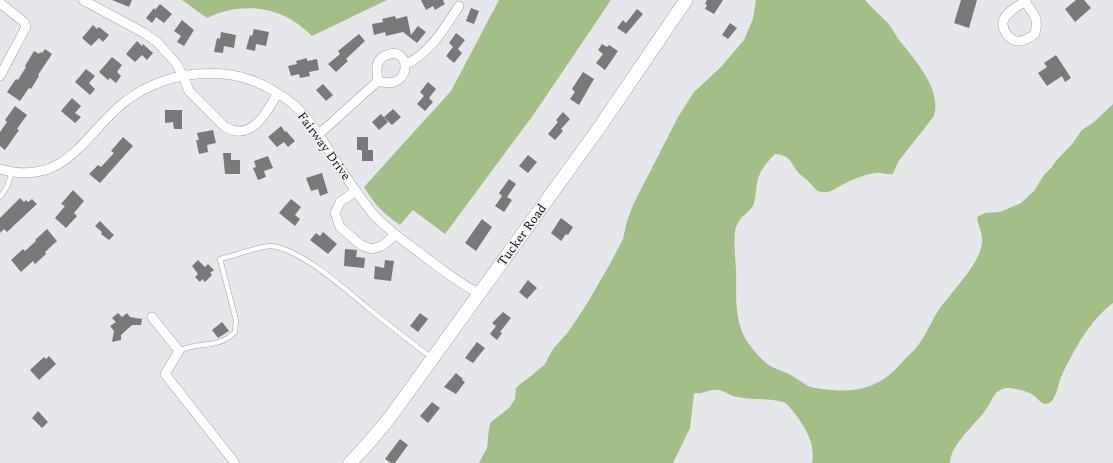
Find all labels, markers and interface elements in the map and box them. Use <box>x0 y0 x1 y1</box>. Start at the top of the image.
street label: Fairway Drive <box>292 107 356 185</box>
street label: Tucker Road <box>492 200 552 270</box>

